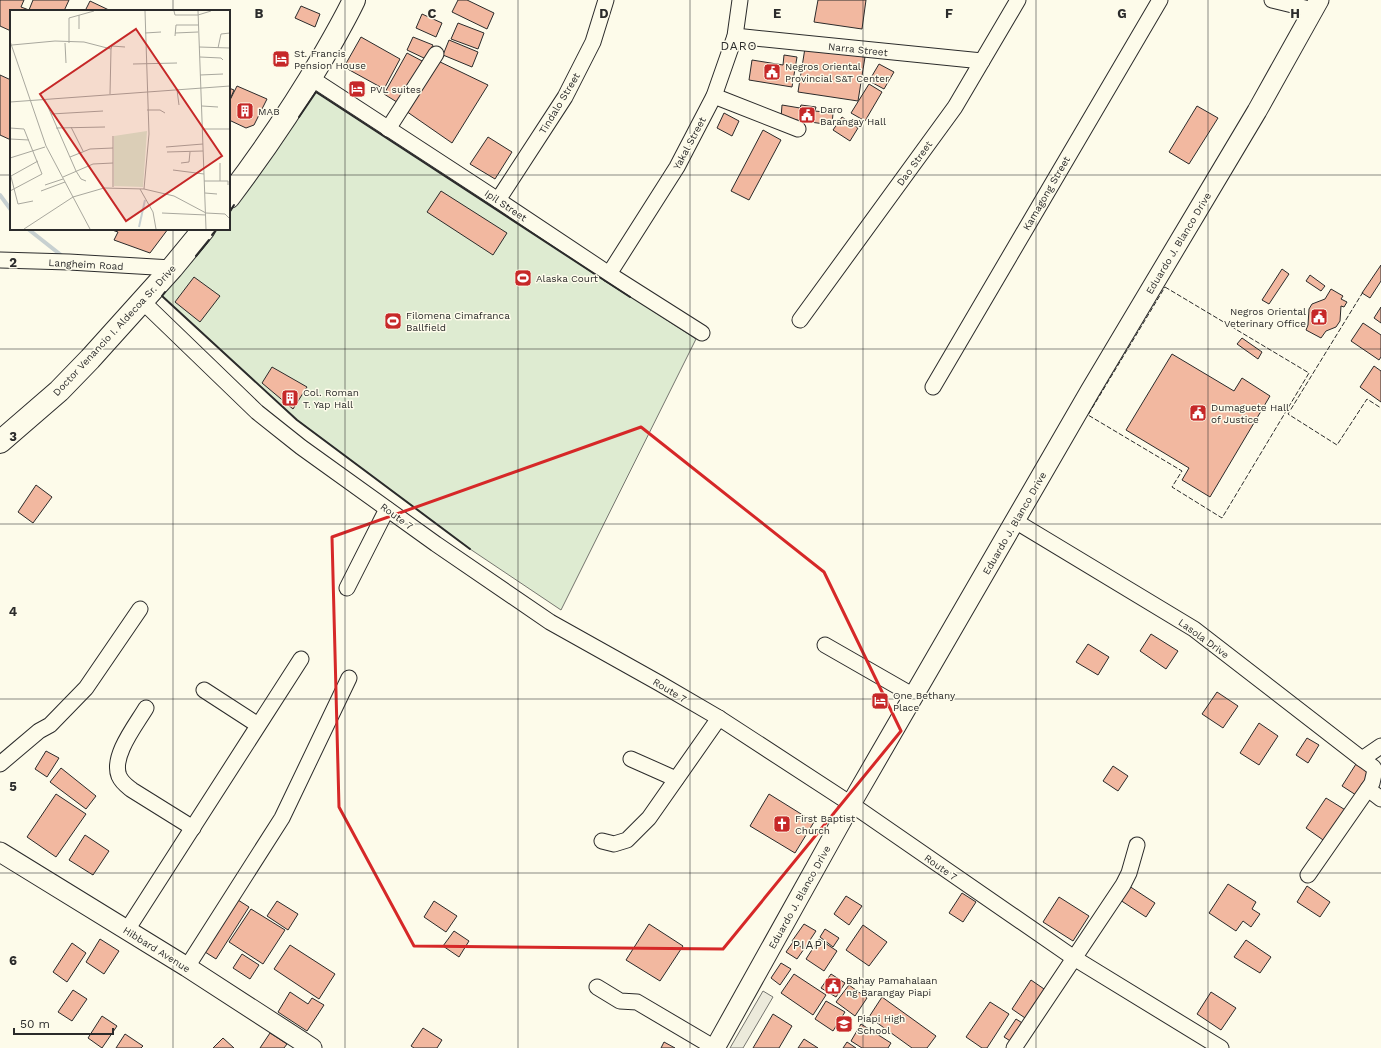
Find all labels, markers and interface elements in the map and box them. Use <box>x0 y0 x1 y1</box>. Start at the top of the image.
text: B <box>255 6 264 21</box>
text: C <box>428 6 437 21</box>
text: D <box>599 6 609 21</box>
text: E <box>773 6 781 21</box>
text: F <box>945 6 953 21</box>
text: G <box>1117 6 1127 21</box>
text: H <box>1290 6 1300 21</box>
inset map <box>10 10 230 230</box>
district label: DARO <box>720 39 758 53</box>
street label: Narra Street <box>828 41 889 58</box>
place label: St. Francis Pension House <box>294 48 366 71</box>
hotel icon: St. Francis Pension House <box>271 49 291 69</box>
place label: Negros Oriental Provincial S&T Center <box>785 61 889 84</box>
public building icon: Negros Oriental Provincial S&T Center <box>762 62 782 82</box>
street label: Tindalo Street <box>537 70 582 136</box>
hotel icon: PVL suites <box>347 79 367 99</box>
place label: PVL suites <box>370 84 421 95</box>
building icon: MAB <box>235 101 255 121</box>
place label: Daro Barangay Hall <box>820 104 886 127</box>
public building icon: Daro Barangay Hall <box>797 105 817 125</box>
place label: MAB <box>258 106 280 117</box>
street label: Yakal Street <box>671 114 708 171</box>
street label: Dao Street <box>895 138 935 188</box>
street label: Kamagong Street <box>1021 154 1072 232</box>
street label: Ipil Street <box>483 187 529 224</box>
street label: Eduardo J. Blanco Drive <box>1144 190 1213 296</box>
text: 2 <box>9 255 17 270</box>
street label: Langheim Road <box>48 257 124 272</box>
street label: Doctor Venancio I. Aldecoa Sr. Drive <box>51 263 178 398</box>
sports icon: Alaska Court <box>513 268 533 288</box>
place label: Alaska Court <box>536 273 599 284</box>
place label: Negros Oriental Veterinary Office <box>1224 306 1306 329</box>
public building icon: Negros Oriental Veterinary Office <box>1309 307 1329 327</box>
place label: Filomena Cimafranca Ballfield <box>406 310 510 333</box>
sports icon: Filomena Cimafranca Ballfield <box>383 311 403 331</box>
place label: Col. Roman T. Yap Hall <box>303 387 359 410</box>
building icon: Col. Roman T. Yap Hall <box>280 388 300 408</box>
place label: Dumaguete Hall of Justice <box>1211 402 1289 425</box>
public building icon: Dumaguete Hall of Justice <box>1188 403 1208 423</box>
text: 3 <box>9 429 17 444</box>
street label: Eduardo J. Blanco Drive <box>981 470 1048 576</box>
street label: Route 7 <box>378 501 415 532</box>
text: 4 <box>9 604 18 619</box>
street label: Lasola Drive <box>1176 616 1231 661</box>
street label: Route 7 <box>651 676 689 705</box>
place label: One Bethany Place <box>893 690 956 713</box>
hotel icon: One Bethany Place <box>870 691 890 711</box>
text: 5 <box>9 779 17 794</box>
place label: First Baptist Church <box>795 813 856 836</box>
church icon: First Baptist Church <box>772 814 792 834</box>
street label: Eduardo J. Blanco Drive <box>766 843 833 951</box>
street label: Route 7 <box>922 852 959 883</box>
street label: Hibbard Avenue <box>121 924 192 975</box>
district label: PIAPI <box>793 938 827 952</box>
text: 6 <box>9 953 17 968</box>
place label: Bahay Pamahalaan ng Barangay Piapi <box>846 975 937 998</box>
public building icon: Bahay Pamahalaan ng Barangay Piapi <box>823 976 843 996</box>
scale bar <box>14 1010 113 1036</box>
place label: Piapi High School <box>857 1013 905 1036</box>
school or university icon: Piapi High School <box>834 1014 854 1034</box>
text: 50 m <box>20 1017 50 1031</box>

